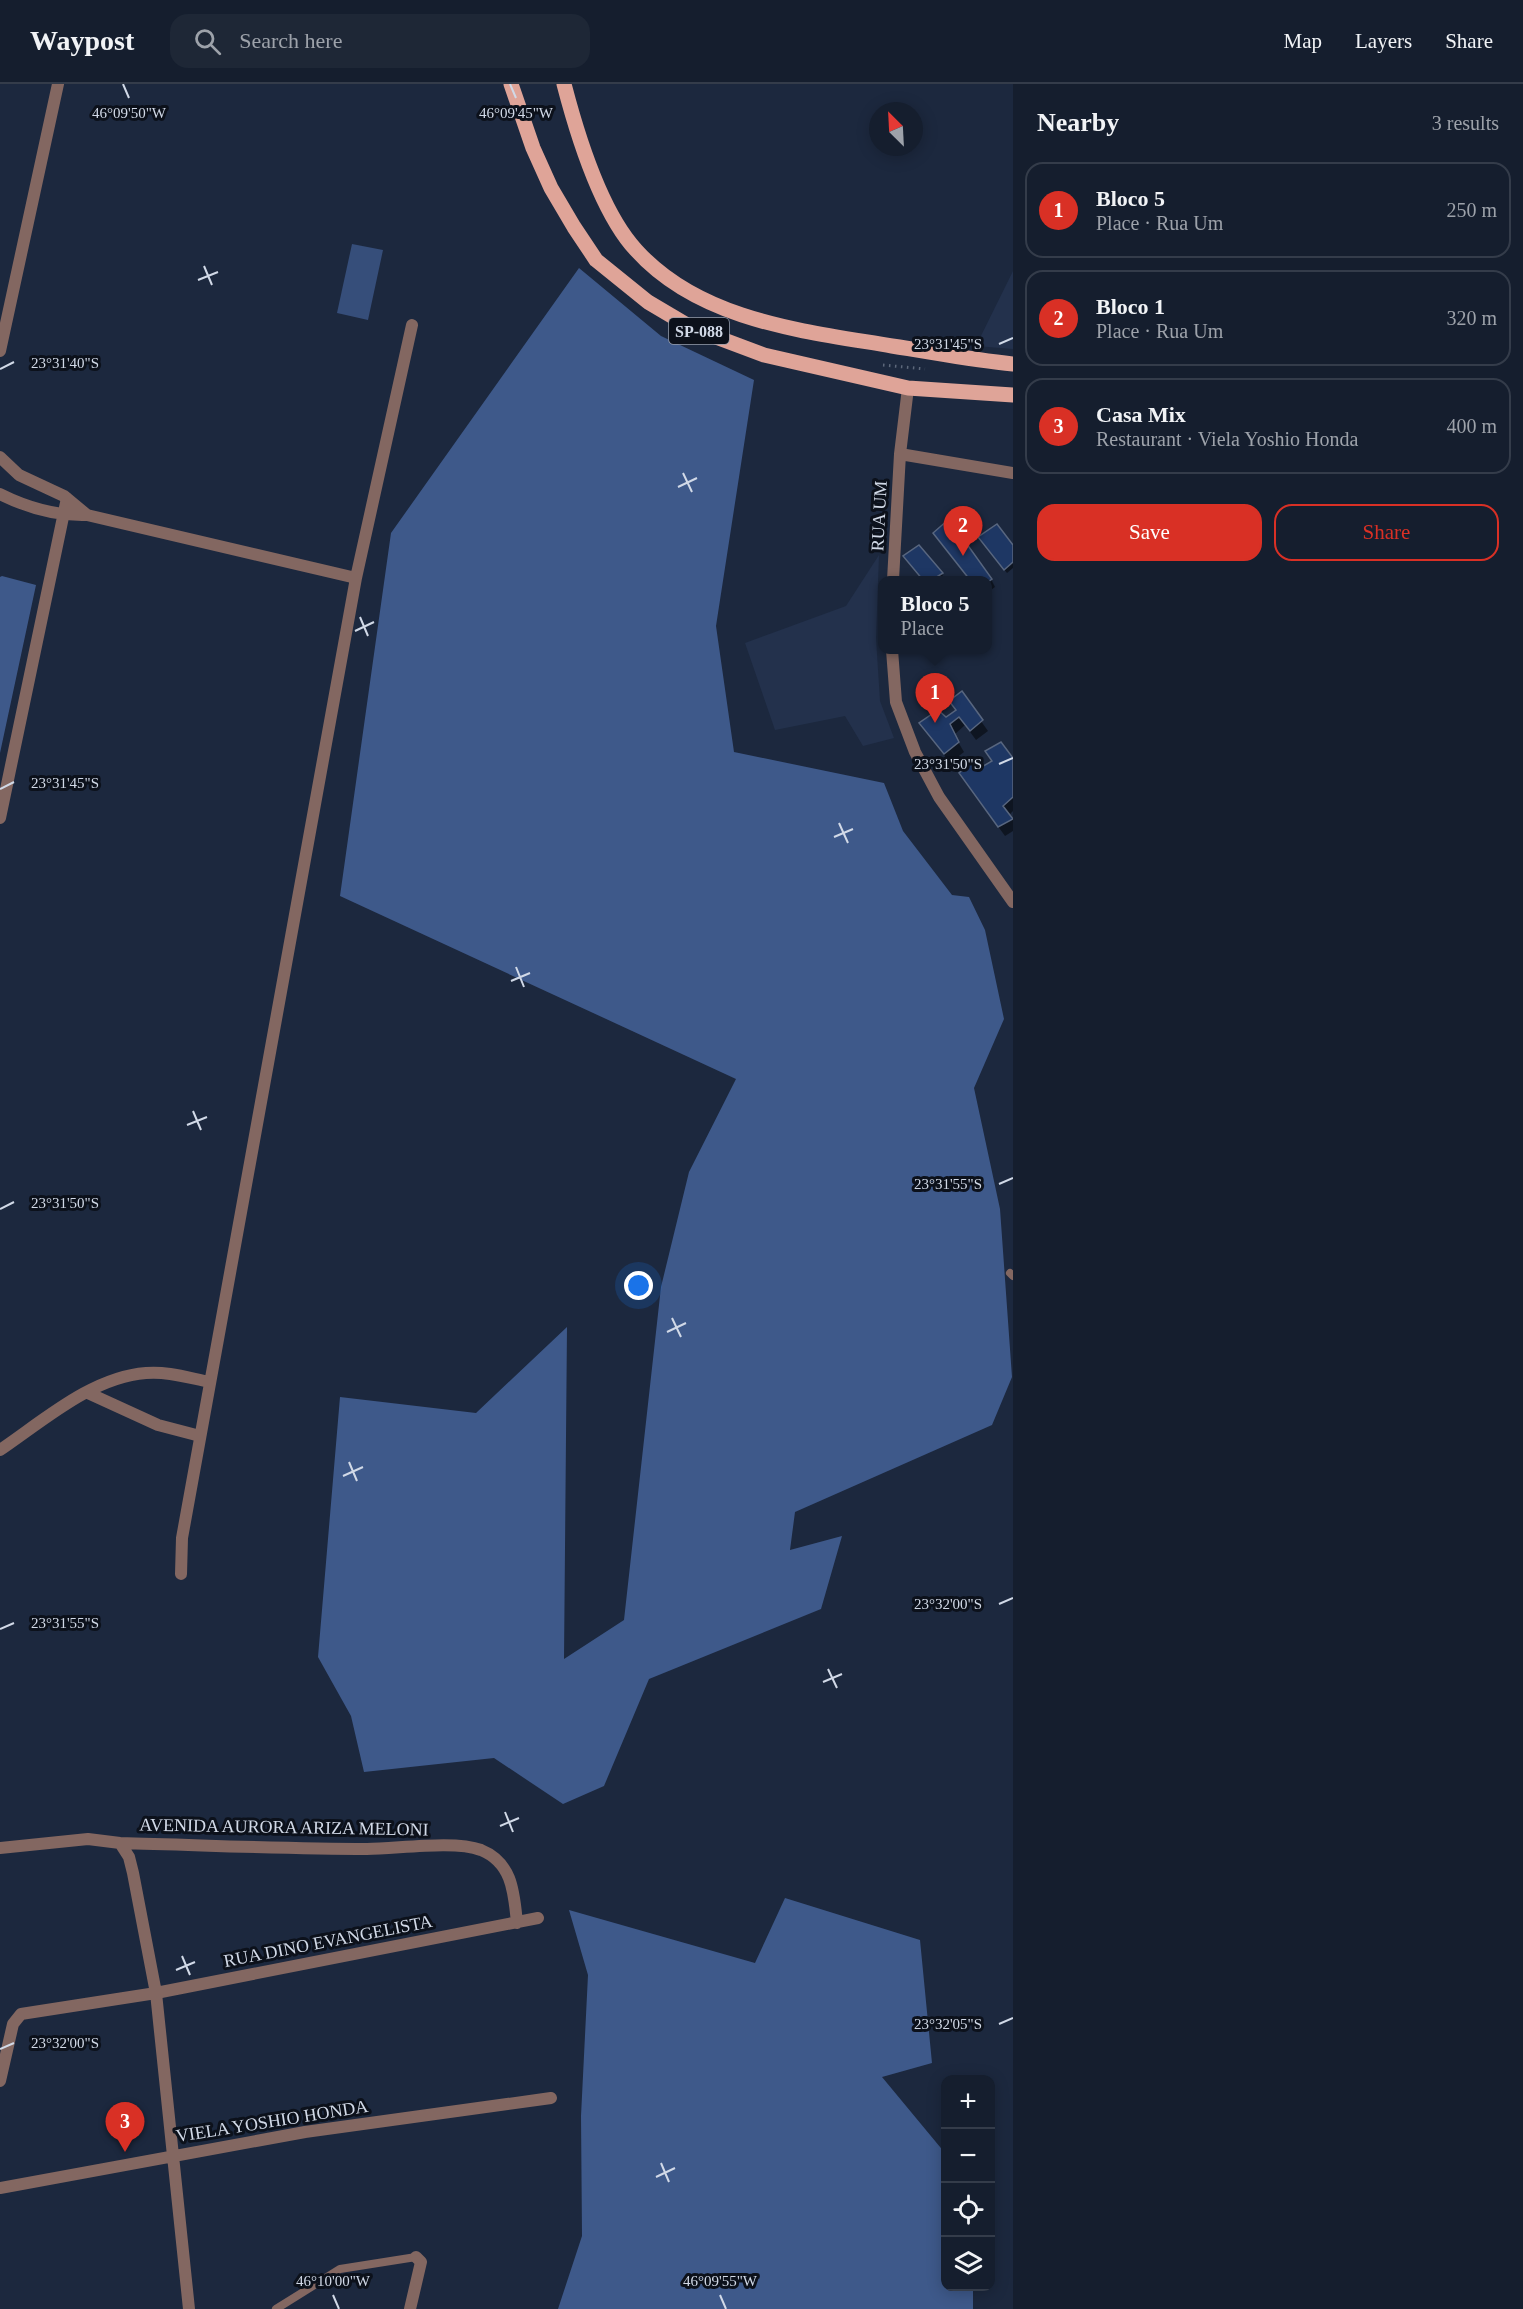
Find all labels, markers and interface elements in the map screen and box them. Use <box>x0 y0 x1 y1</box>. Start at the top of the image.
search box <box>170 14 590 68</box>
text: Waypost <box>30 25 134 56</box>
icon: search <box>191 25 224 58</box>
text: Search here <box>239 28 342 53</box>
text: Map <box>1284 29 1322 53</box>
text: Layers <box>1355 29 1412 53</box>
text: Share <box>1445 29 1493 53</box>
north arrow <box>869 102 923 156</box>
text: 46°09'50"W <box>92 105 167 121</box>
text: 46°09'45"W <box>479 105 554 121</box>
text: Nearby <box>1037 108 1119 137</box>
text: 3 results <box>1432 112 1499 134</box>
text: Bloco 5 <box>1096 186 1165 211</box>
text: 1 <box>1054 199 1064 221</box>
text: 250 m <box>1446 199 1497 221</box>
text: Place · Rua Um <box>1096 212 1223 234</box>
text: Bloco 1 <box>1096 294 1165 319</box>
text: 2 <box>1054 307 1064 329</box>
text: 320 m <box>1446 307 1497 329</box>
road number: SP-088 <box>669 318 729 344</box>
text: Place · Rua Um <box>1096 320 1223 342</box>
text: 23°31'45"S <box>914 336 982 352</box>
text: 23°31'40"S <box>31 355 99 371</box>
text: Casa Mix <box>1096 402 1186 427</box>
text: 3 <box>1054 415 1064 437</box>
text: 400 m <box>1446 415 1497 437</box>
text: Restaurant · Viela Yoshio Honda <box>1096 428 1358 450</box>
street label: RUA UM <box>867 480 891 552</box>
button: Save <box>1037 504 1262 561</box>
button: Share <box>1274 504 1499 561</box>
pin: 2 <box>944 506 982 556</box>
popup <box>878 576 992 654</box>
text: Bloco 5 <box>900 591 970 616</box>
text: Place <box>900 617 944 639</box>
pin: 1 <box>916 674 954 723</box>
text: 23°31'50"S <box>914 756 982 772</box>
text: 23°31'45"S <box>31 775 99 791</box>
text: 23°31'55"S <box>914 1176 982 1192</box>
text: 23°31'50"S <box>31 1195 99 1211</box>
your location <box>624 1271 653 1300</box>
text: 23°32'00"S <box>914 1596 982 1612</box>
text: 23°31'55"S <box>31 1615 99 1631</box>
street label: AVENIDA AURORA ARIZA MELONI <box>139 1814 429 1840</box>
street label: RUA DINO EVANGELISTA <box>222 1911 434 1971</box>
text: 23°32'05"S <box>914 2016 982 2032</box>
text: 23°32'00"S <box>31 2035 99 2051</box>
map controls <box>941 2075 995 2291</box>
button: + <box>941 2075 995 2129</box>
street label: VIELA YOSHIO HONDA <box>174 2096 370 2146</box>
pin: 3 <box>106 2102 144 2152</box>
button: − <box>941 2129 995 2183</box>
button: locate <box>941 2183 995 2237</box>
button: layers <box>941 2237 995 2291</box>
text: 46°10'00"W <box>296 2273 371 2289</box>
text: 46°09'55"W <box>683 2273 758 2289</box>

